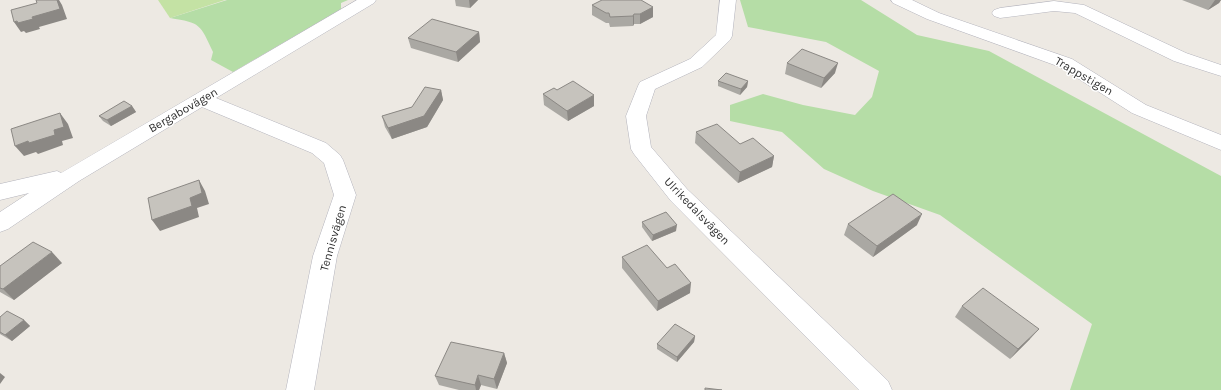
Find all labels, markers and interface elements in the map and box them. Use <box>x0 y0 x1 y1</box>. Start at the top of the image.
street label: Trappstigen <box>1052 54 1116 98</box>
street label: Bergabovägen <box>146 85 220 135</box>
street label: Ulrikedalsvägen <box>661 174 733 248</box>
street label: Tennisvägen <box>317 203 349 273</box>

